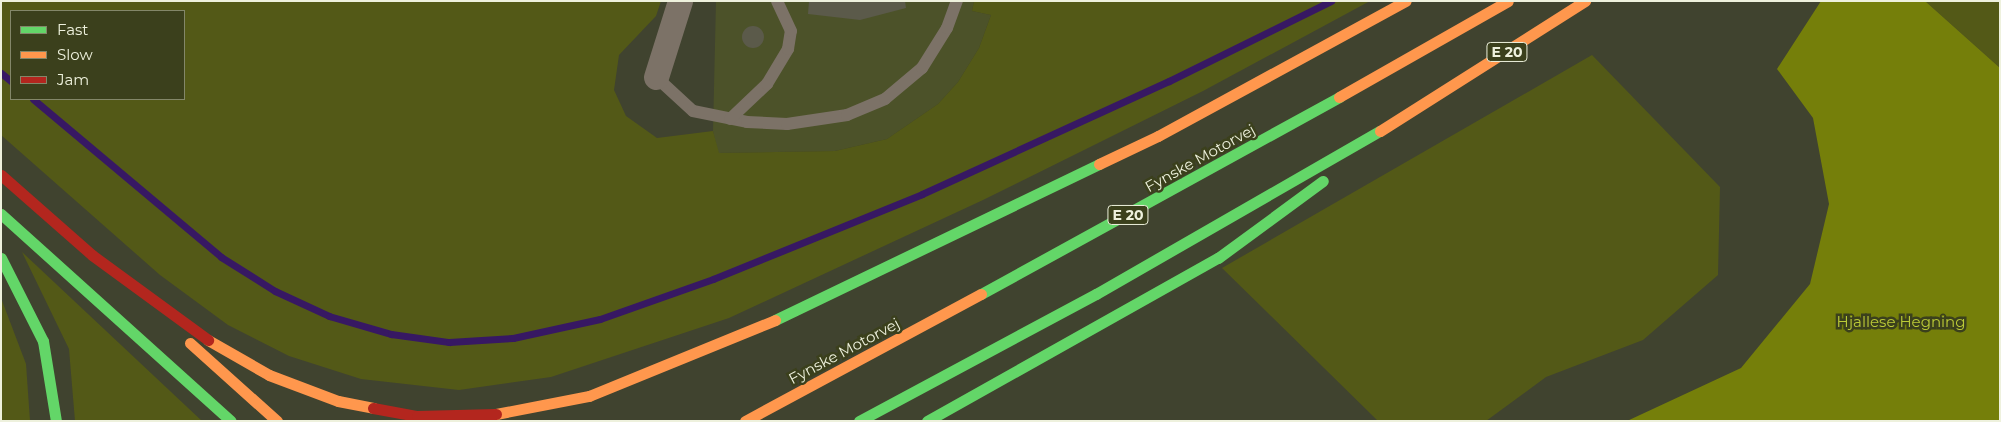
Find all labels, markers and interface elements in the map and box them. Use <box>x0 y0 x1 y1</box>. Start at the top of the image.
legend <box>10 10 185 100</box>
text: Fast <box>57 20 88 39</box>
road number: E 20 <box>1486 41 1528 64</box>
text: Slow <box>57 45 93 64</box>
text: Jam <box>57 70 89 89</box>
street label: Fynske Motorvej <box>1142 120 1258 196</box>
road number: E 20 <box>1107 204 1149 226</box>
park label: Hjallese Hegning <box>1836 313 1966 331</box>
street label: Fynske Motorvej <box>786 314 902 388</box>

